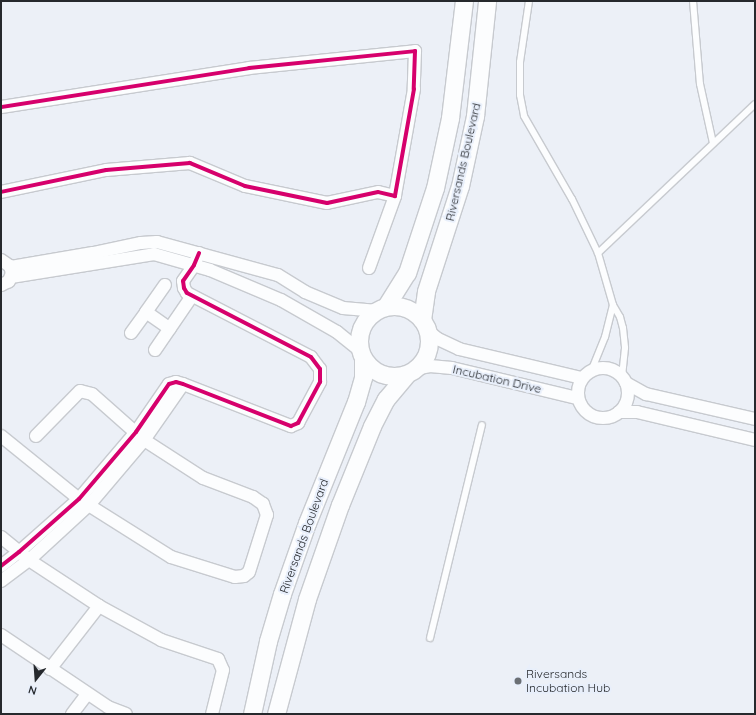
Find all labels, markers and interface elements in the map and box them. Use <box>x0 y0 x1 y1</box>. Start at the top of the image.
street label: Riversands Boulevard <box>442 101 484 223</box>
street label: Incubation Drive <box>451 362 543 396</box>
street label: Riversands Boulevard <box>277 477 331 595</box>
north arrow <box>16 659 56 699</box>
place label: Riversands Incubation Hub <box>526 667 610 695</box>
marker: Riversands Incubation Hub <box>513 676 523 686</box>
text: N <box>27 683 38 698</box>

